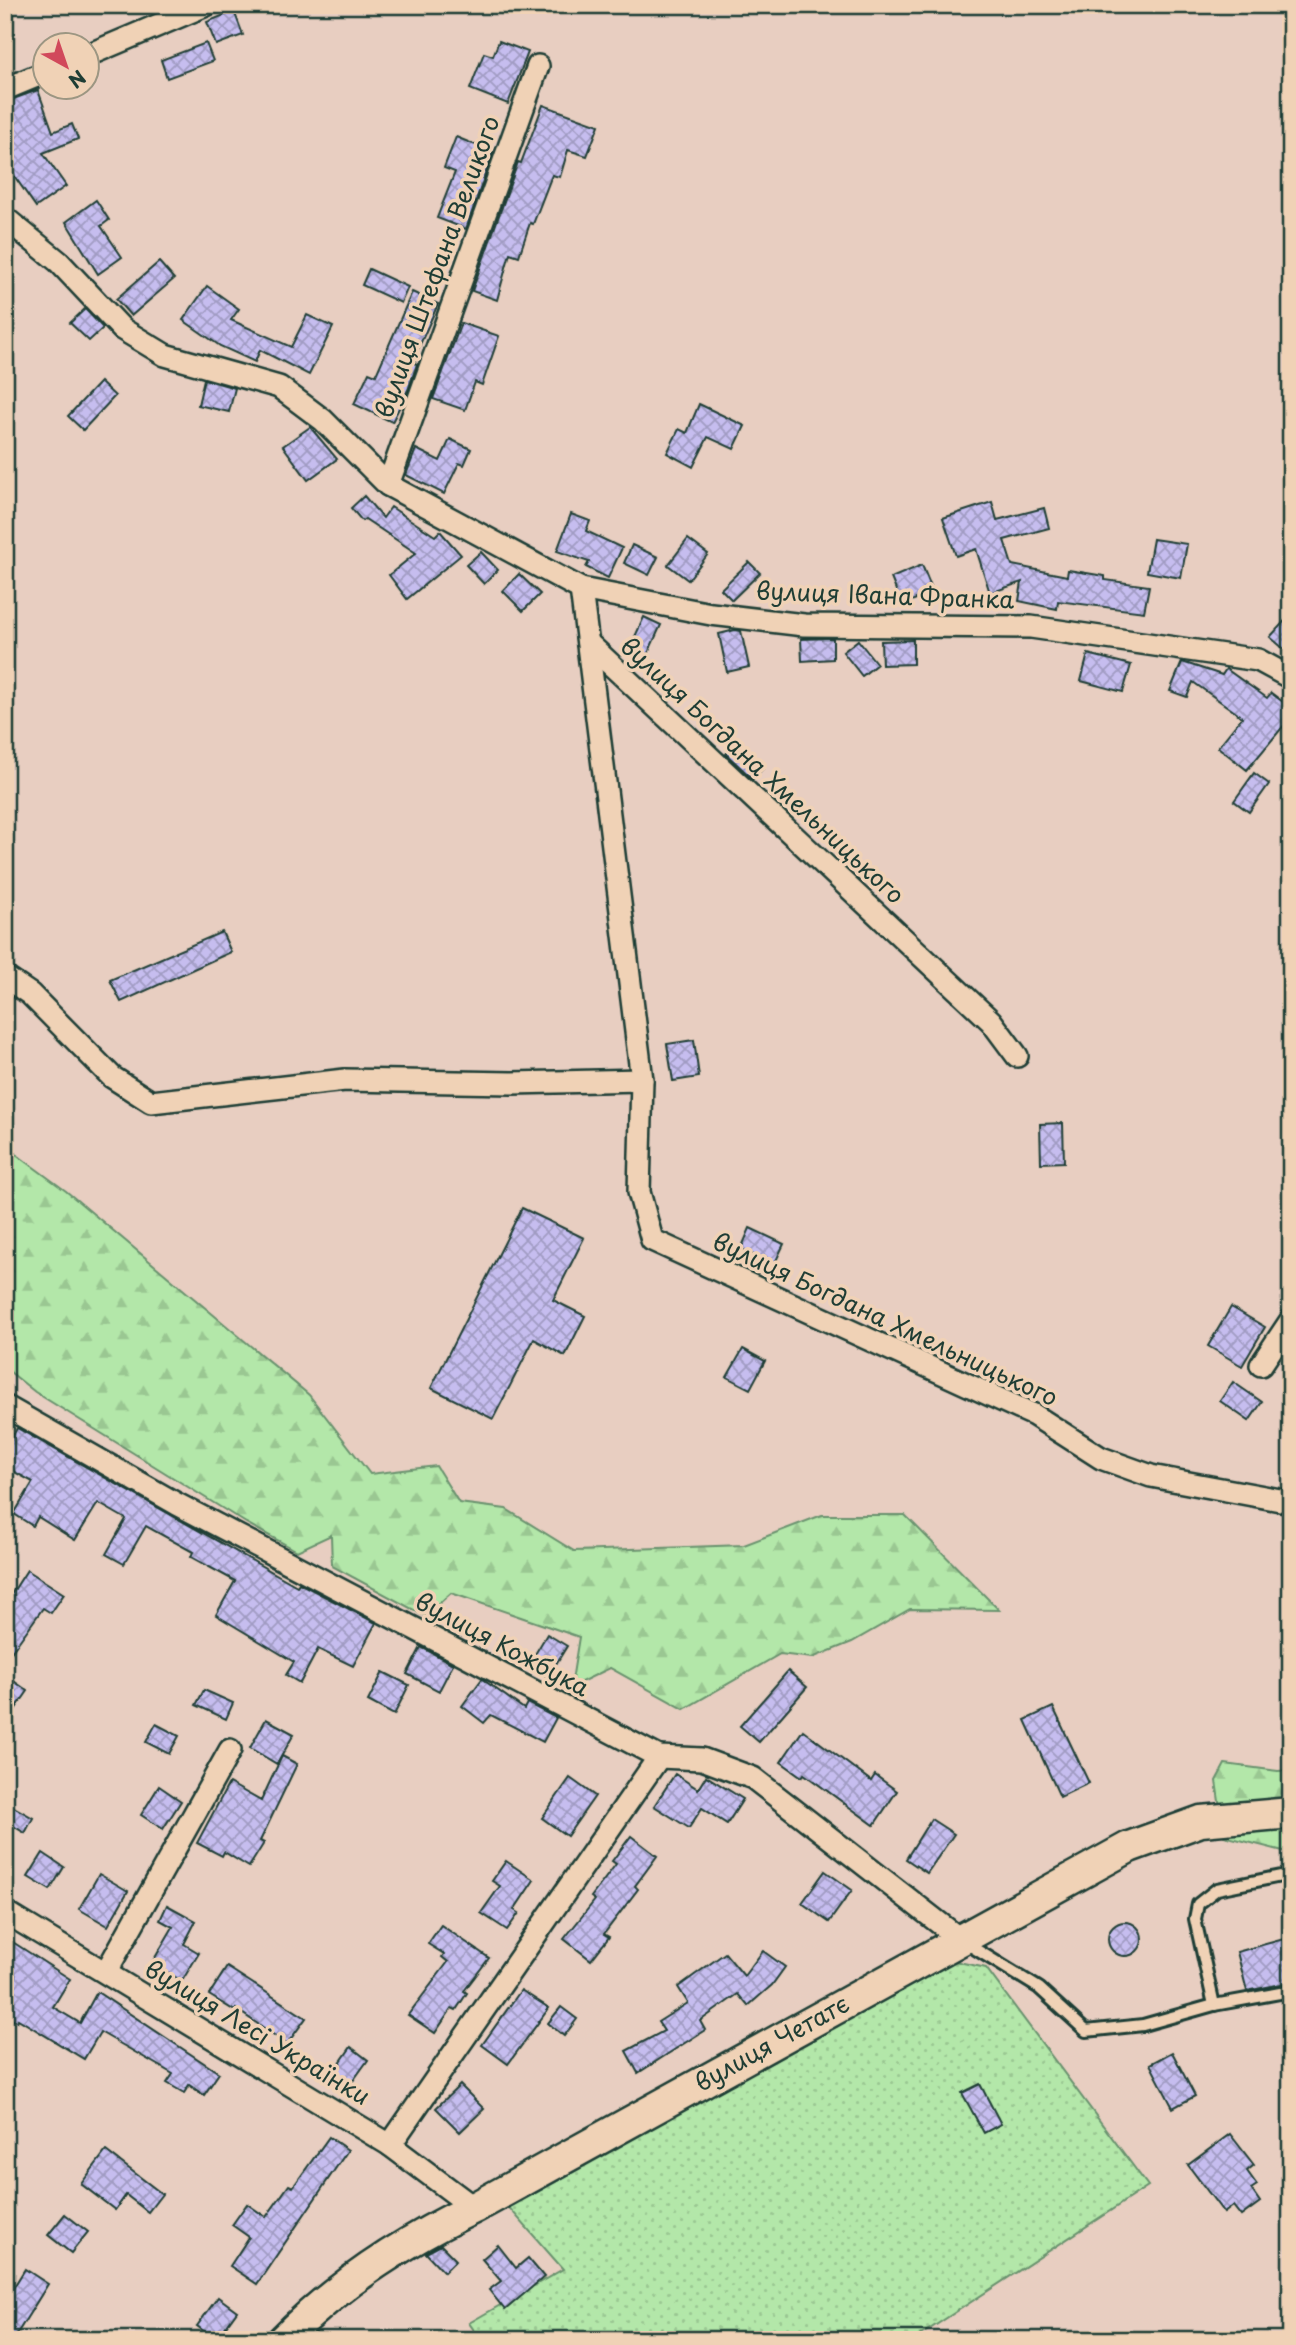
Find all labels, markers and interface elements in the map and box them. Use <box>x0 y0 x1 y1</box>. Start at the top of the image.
north arrow <box>32 32 102 102</box>
text: N <box>63 64 92 95</box>
street label: вулиця Штефана Великого <box>365 110 508 422</box>
street label: вулиця Івана Франка <box>755 572 1015 617</box>
street label: вулиця Богдана Хмельницького <box>613 628 914 911</box>
street label: вулиця Богдана Хмельницького <box>707 1222 1064 1414</box>
street label: вулиця Кожбука <box>409 1582 596 1704</box>
street label: вулиця Лесі Українки <box>139 1950 377 2113</box>
street label: вулиця Четатє <box>687 1985 855 2100</box>

